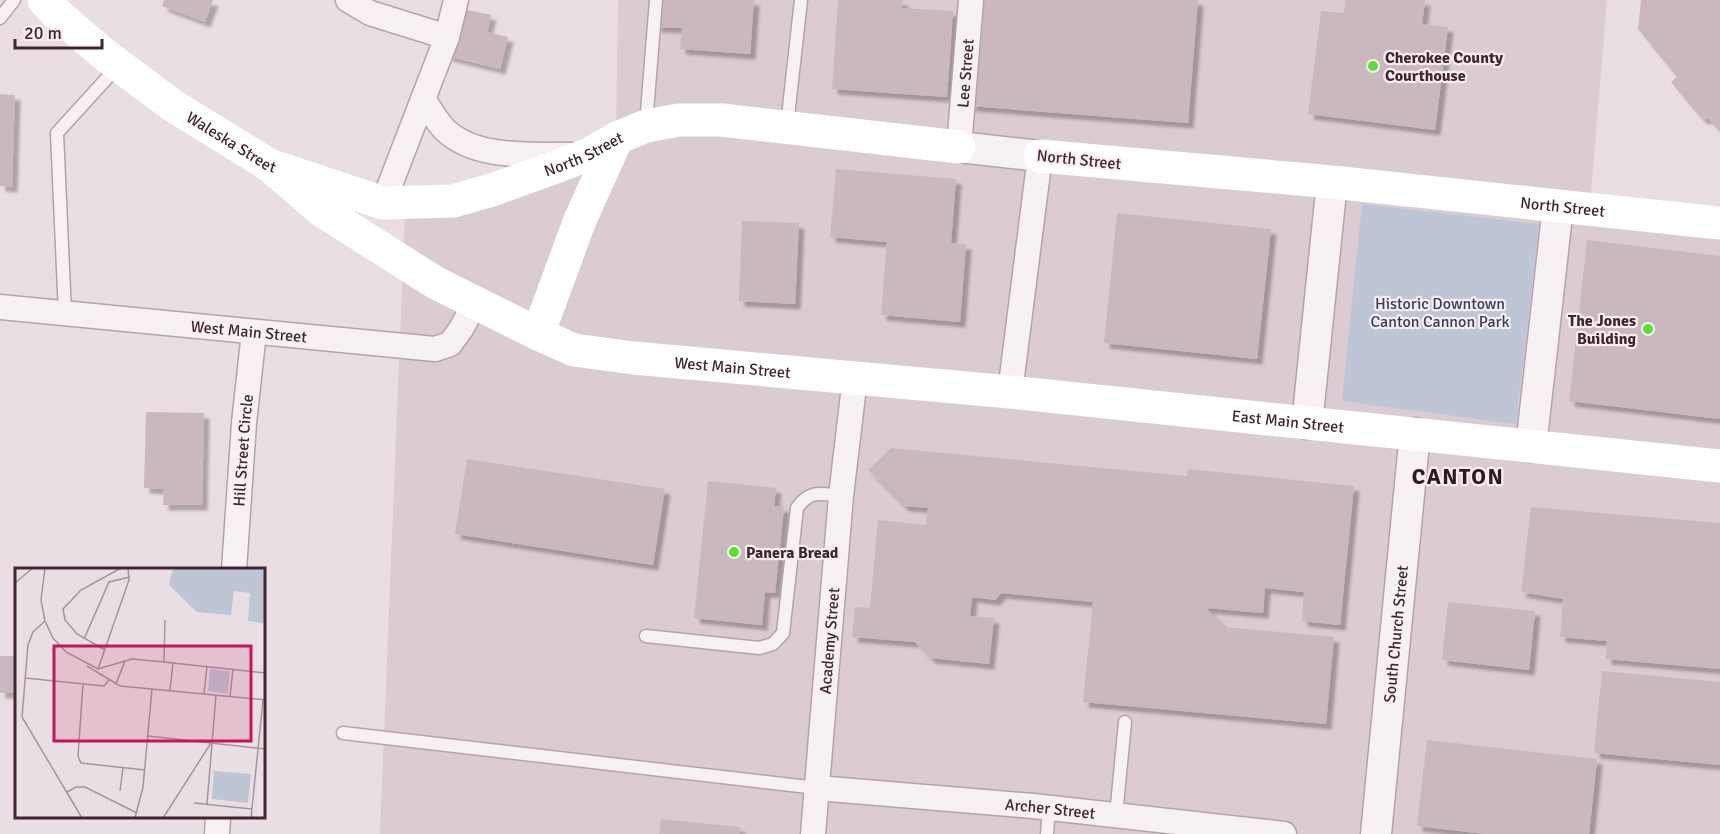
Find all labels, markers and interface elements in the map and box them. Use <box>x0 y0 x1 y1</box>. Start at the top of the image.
scale bar <box>15 12 102 50</box>
text: 20 m <box>24 22 62 44</box>
street label: Lee Street <box>953 38 979 109</box>
place label: Cherokee County Courthouse <box>1385 48 1503 86</box>
marker: Cherokee County Courthouse <box>1366 59 1380 73</box>
street label: Waleska Street <box>182 107 279 178</box>
street label: North Street <box>542 128 626 181</box>
street label: North Street <box>1036 146 1123 174</box>
street label: North Street <box>1519 193 1606 222</box>
park label: Historic Downtown Canton Cannon Park <box>1371 294 1509 332</box>
place label: The Jones Building <box>1568 311 1636 349</box>
street label: West Main Street <box>190 316 308 348</box>
marker: The Jones Building <box>1641 322 1655 336</box>
street label: West Main Street <box>674 353 792 383</box>
street label: Hill Street Circle <box>229 393 258 507</box>
street label: East Main Street <box>1231 406 1345 438</box>
district label: CANTON <box>1412 463 1504 490</box>
place label: Panera Bread <box>746 543 839 563</box>
marker: Panera Bread <box>727 545 741 559</box>
street label: South Church Street <box>1380 564 1413 704</box>
inset map <box>15 568 266 819</box>
street label: Academy Street <box>816 586 844 695</box>
street label: Archer Street <box>1004 795 1097 824</box>

